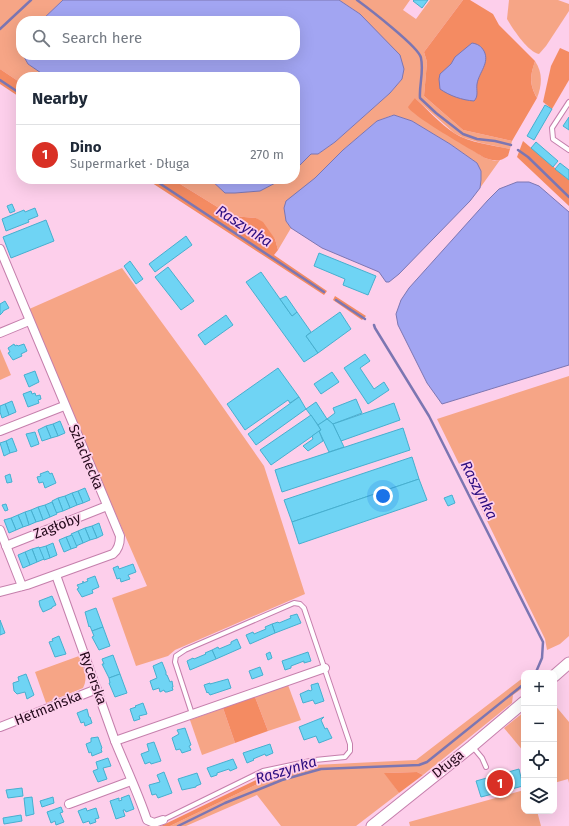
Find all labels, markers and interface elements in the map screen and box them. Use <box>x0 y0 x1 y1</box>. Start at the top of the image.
search box <box>16 16 300 60</box>
icon: search <box>30 27 52 49</box>
text: Search here <box>62 29 142 47</box>
text: Nearby <box>32 88 87 109</box>
text: Dino <box>70 138 101 156</box>
text: 1 <box>42 147 48 162</box>
text: 270 m <box>250 147 284 162</box>
text: Supermarket · Długa <box>70 156 190 171</box>
water label: Raszynka <box>213 201 275 251</box>
street label: Szlachecka <box>65 422 107 492</box>
water label: Raszynka <box>457 458 501 522</box>
your location <box>373 486 393 506</box>
street label: Zagłoby <box>31 509 83 543</box>
street label: Rycerska <box>75 649 111 707</box>
map controls <box>521 670 557 814</box>
button: + <box>521 670 557 706</box>
street label: Hetmańska <box>12 687 84 729</box>
button: − <box>521 706 557 742</box>
button: locate <box>521 742 557 778</box>
street label: Długa <box>429 746 467 782</box>
water label: Raszynka <box>253 752 319 788</box>
pin: 1 <box>487 768 513 798</box>
button: layers <box>521 778 557 814</box>

